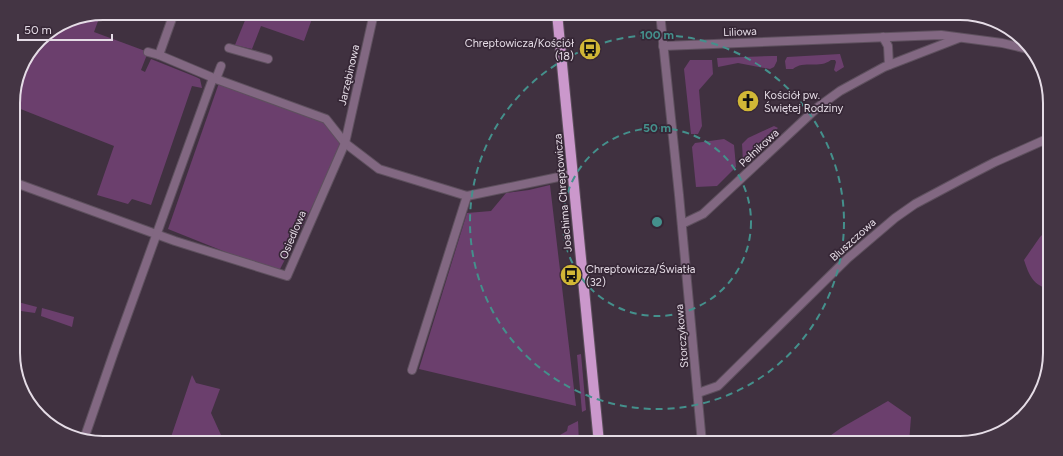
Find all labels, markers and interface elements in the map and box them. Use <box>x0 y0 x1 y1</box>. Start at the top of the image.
scale bar <box>18 16 112 42</box>
text: 50 m <box>24 23 52 37</box>
street label: Liliowa <box>723 25 757 39</box>
text: 100 m <box>640 28 674 42</box>
bus stop icon: Chreptowicza/Kościół (18) <box>577 36 603 62</box>
place label: Chreptowicza/Kościół (18) <box>465 37 574 63</box>
street label: Jarzębinowa <box>336 43 362 107</box>
church icon: Kościół pw. Świętej Rodziny <box>735 88 761 114</box>
place label: Kościół pw. Świętej Rodziny <box>764 89 843 115</box>
text: 50 m <box>643 121 671 135</box>
street label: Pełnikowa <box>736 126 782 170</box>
street label: Joachima Chreptowicza <box>551 133 575 253</box>
street label: Osiedlowa <box>277 209 309 261</box>
centre of rings <box>650 215 664 229</box>
street label: Bluszczowa <box>827 216 879 264</box>
bus stop icon: Chreptowicza/Światła (32) <box>558 262 584 288</box>
place label: Chreptowicza/Światła (32) <box>586 262 695 289</box>
street label: Storczykowa <box>673 304 691 368</box>

